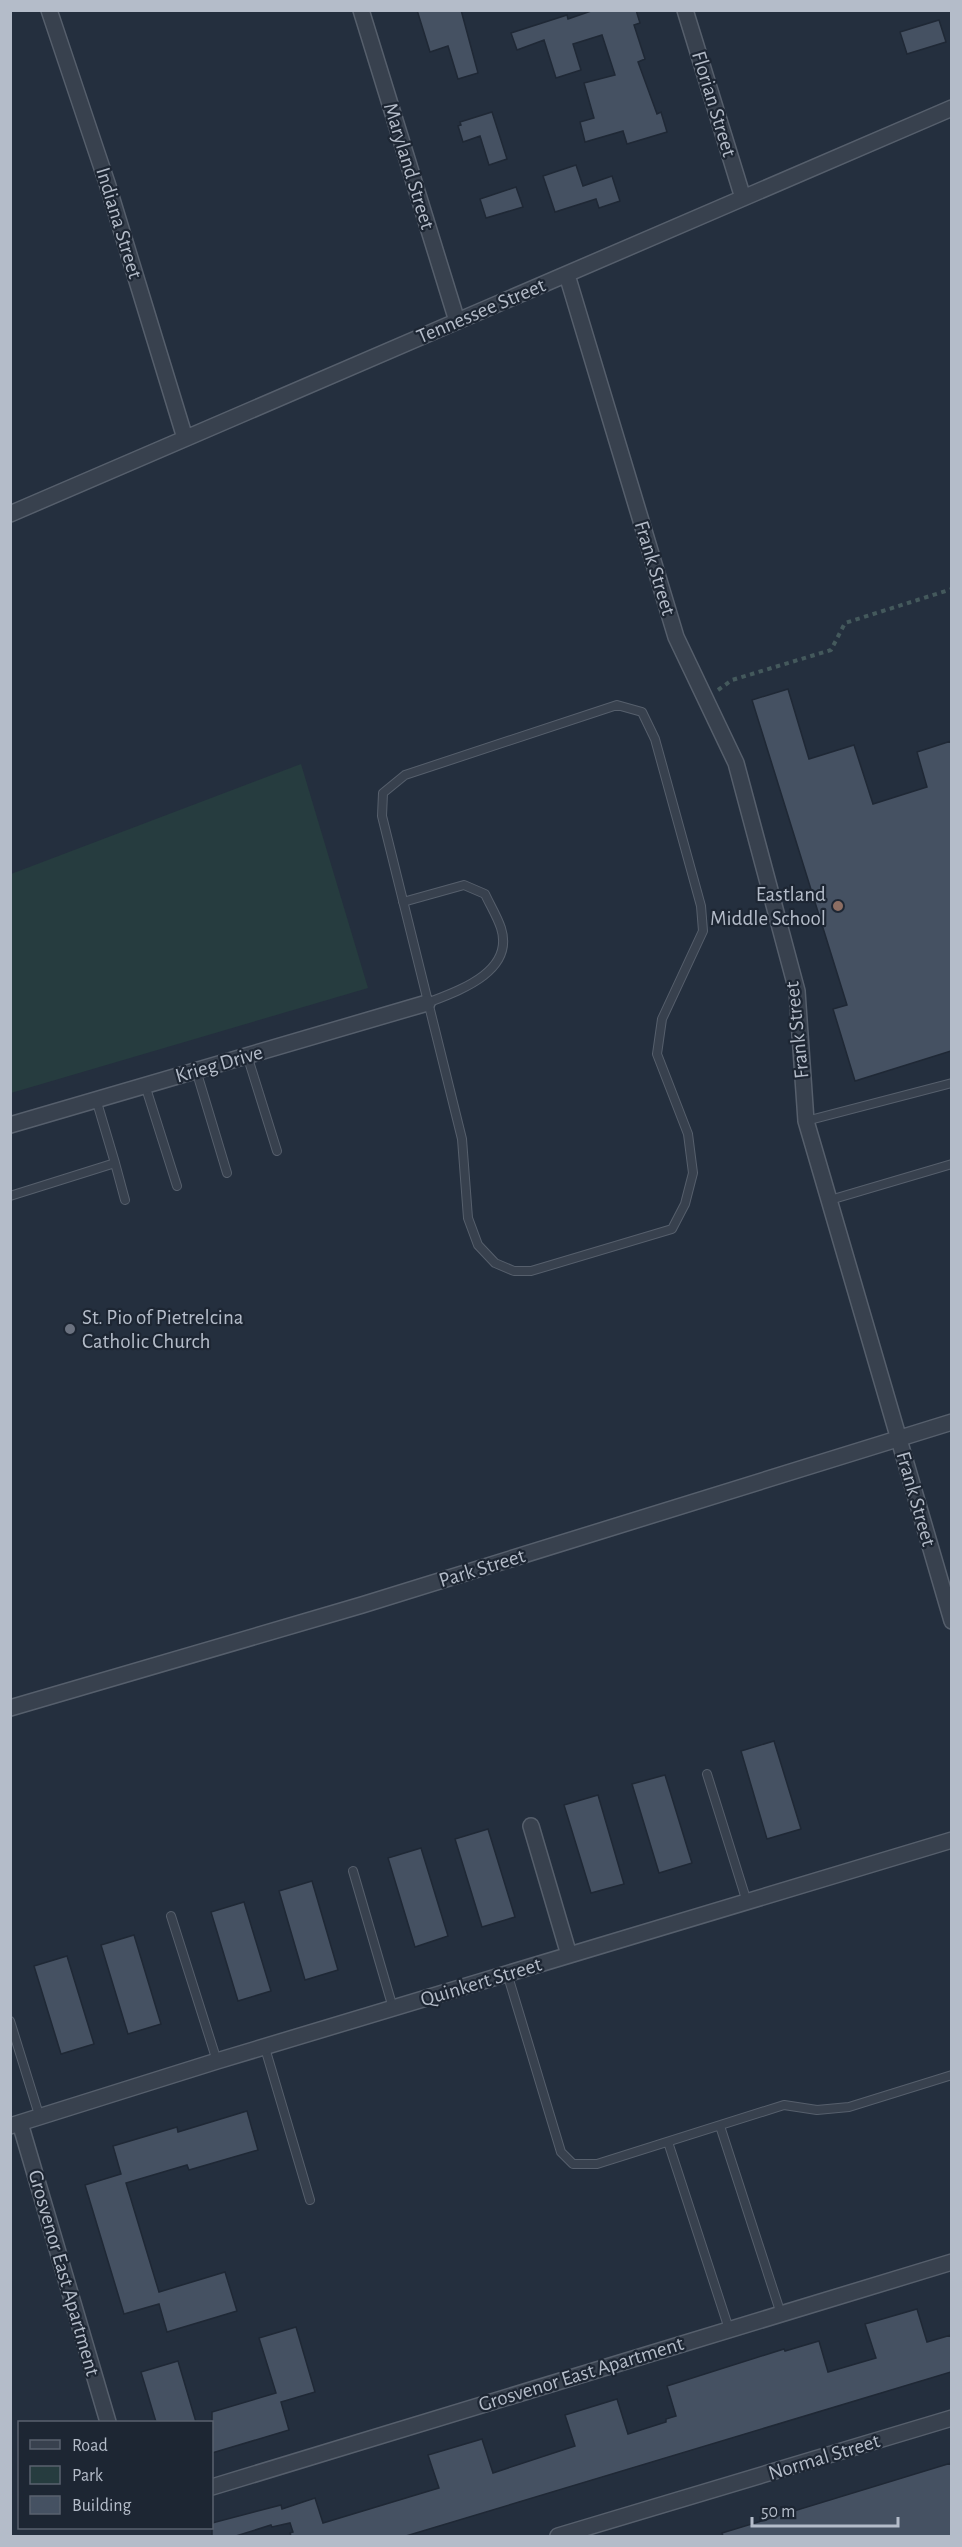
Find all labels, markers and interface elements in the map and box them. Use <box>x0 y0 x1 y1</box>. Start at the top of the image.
street label: Florian Street <box>688 49 740 160</box>
street label: Maryland Street <box>380 100 438 232</box>
street label: Indiana Street <box>92 165 146 281</box>
street label: Tennessee Street <box>414 274 549 348</box>
street label: Frank Street <box>631 518 679 618</box>
place label: Eastland Middle School <box>710 884 826 929</box>
marker: Eastland Middle School <box>831 899 845 913</box>
street label: Frank Street <box>781 980 813 1080</box>
street label: Krieg Drive <box>173 1042 265 1086</box>
place label: St. Pio of Pietrelcina Catholic Church <box>82 1307 244 1352</box>
marker: St. Pio of Pietrelcina Catholic Church <box>63 1322 77 1336</box>
street label: Frank Street <box>892 1449 940 1549</box>
street label: Park Street <box>436 1545 528 1591</box>
street label: Quinkert Street <box>418 1954 544 2010</box>
street label: Grosvenor East Apartment <box>25 2168 104 2379</box>
street label: Grosvenor East Apartment <box>476 2333 686 2415</box>
legend <box>18 2421 213 2529</box>
street label: Normal Street <box>766 2430 883 2484</box>
text: Road <box>72 2437 108 2455</box>
text: Park <box>72 2467 104 2485</box>
scale bar <box>752 2490 898 2528</box>
text: Building <box>72 2497 132 2515</box>
text: 50 m <box>761 2503 795 2521</box>

